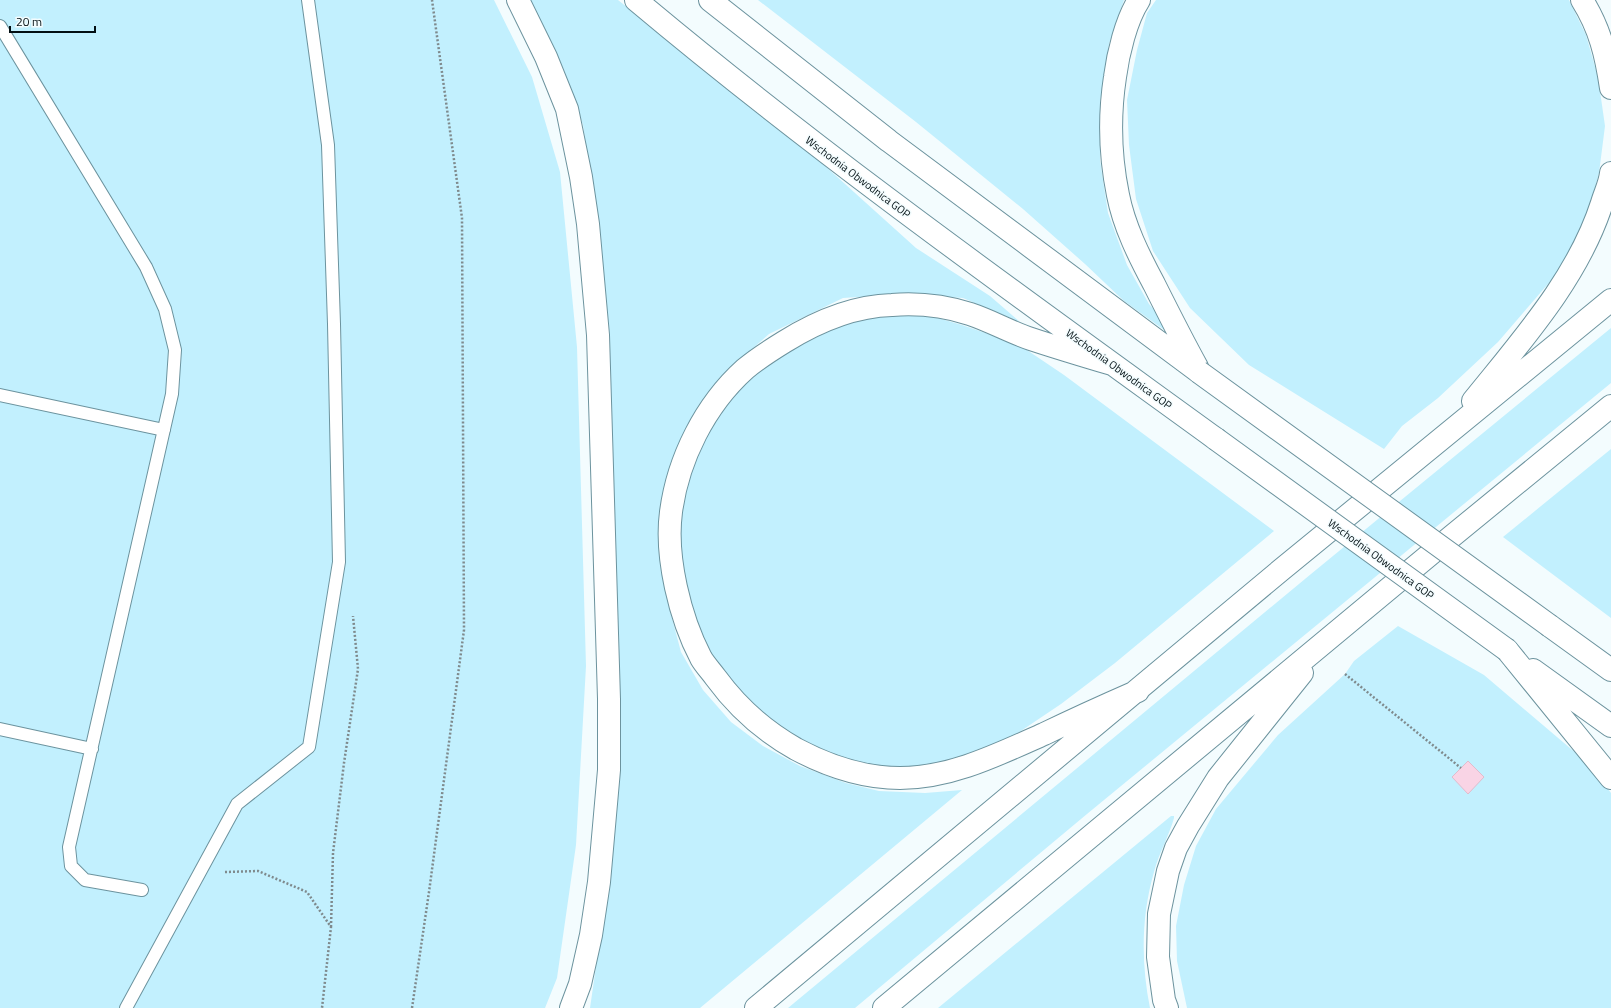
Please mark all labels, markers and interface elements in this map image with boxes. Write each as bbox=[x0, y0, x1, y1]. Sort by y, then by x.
scale bar bbox=[10, 8, 95, 34]
text: 20 m bbox=[16, 12, 42, 31]
street label: Wschodnia Obwodnica GOP bbox=[802, 132, 914, 222]
street label: Wschodnia Obwodnica GOP bbox=[1063, 325, 1176, 413]
street label: Wschodnia Obwodnica GOP bbox=[1325, 515, 1438, 603]

